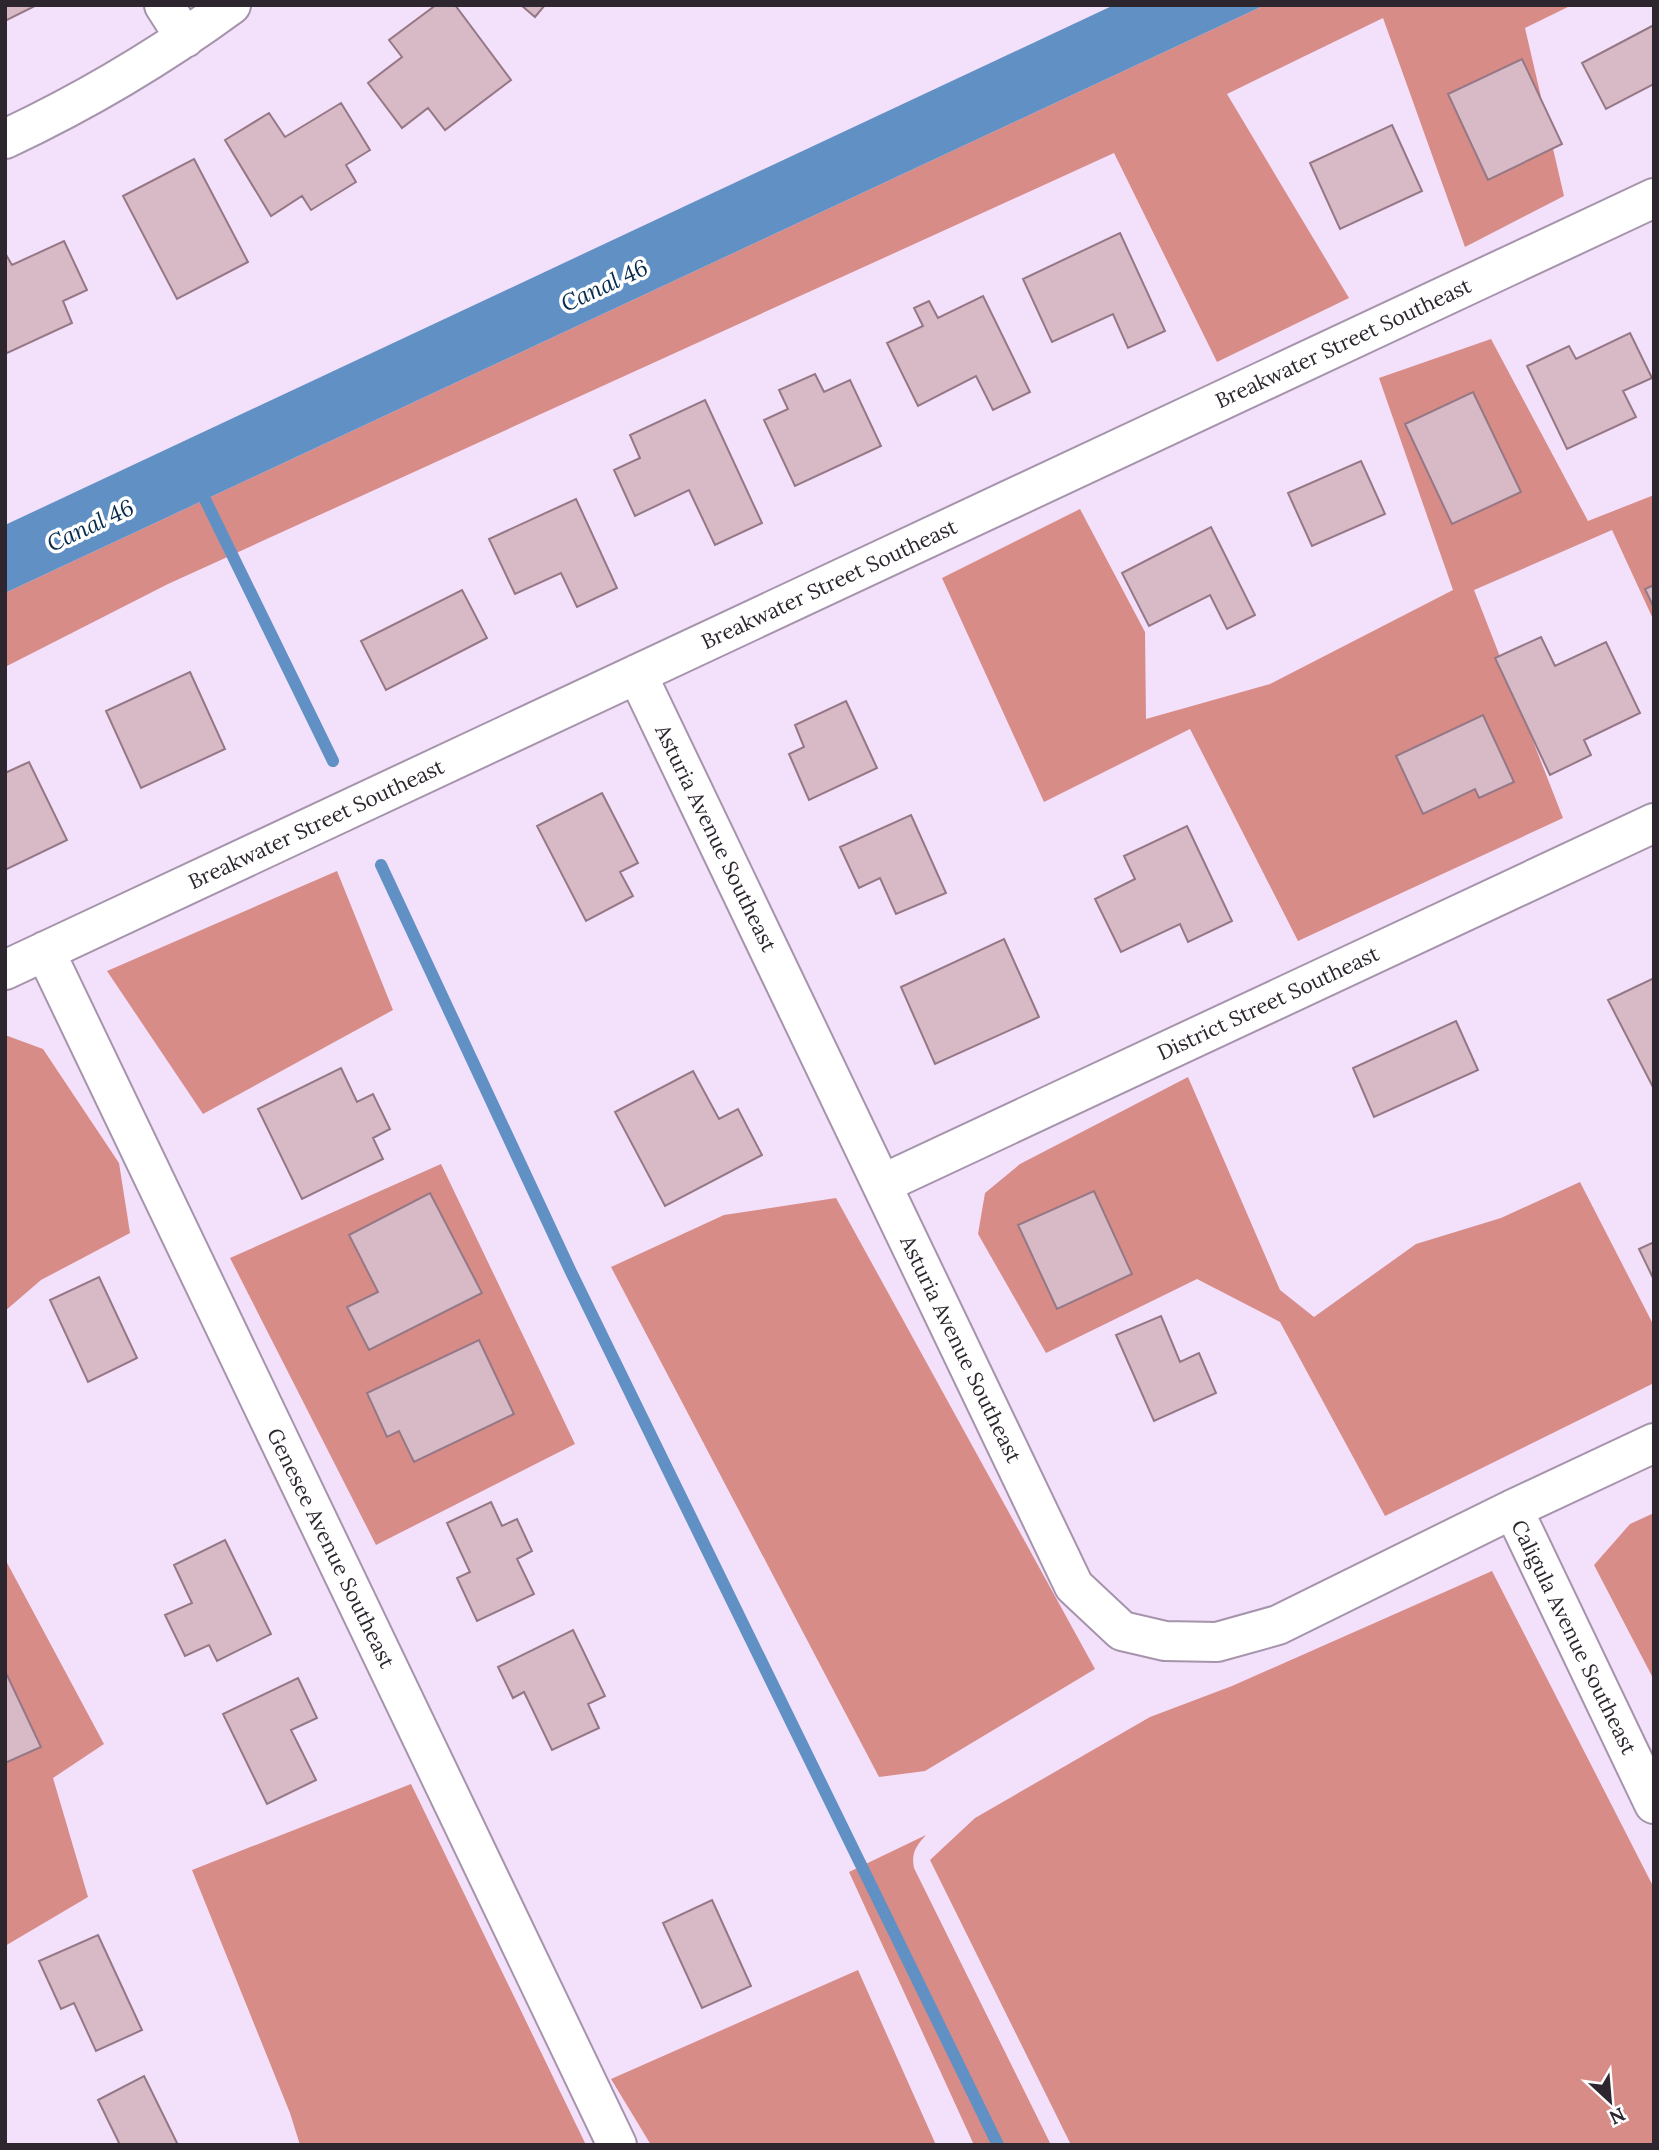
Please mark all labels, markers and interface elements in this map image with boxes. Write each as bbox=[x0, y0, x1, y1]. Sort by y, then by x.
water label: Canal 46 bbox=[556, 252, 652, 318]
street label: Breakwater Street Southeast bbox=[1211, 271, 1476, 414]
water label: Canal 46 bbox=[42, 492, 138, 558]
street label: Breakwater Street Southeast bbox=[697, 512, 962, 655]
street label: Asturia Avenue Southeast bbox=[649, 719, 783, 957]
street label: Breakwater Street Southeast bbox=[184, 752, 449, 895]
street label: District Street Southeast bbox=[1153, 939, 1384, 1066]
street label: Asturia Avenue Southeast bbox=[894, 1230, 1028, 1468]
street label: Genesee Avenue Southeast bbox=[261, 1424, 401, 1673]
street label: Caligula Avenue Southeast bbox=[1505, 1515, 1643, 1759]
north arrow bbox=[1575, 2066, 1645, 2136]
text: N bbox=[1605, 2102, 1629, 2130]

